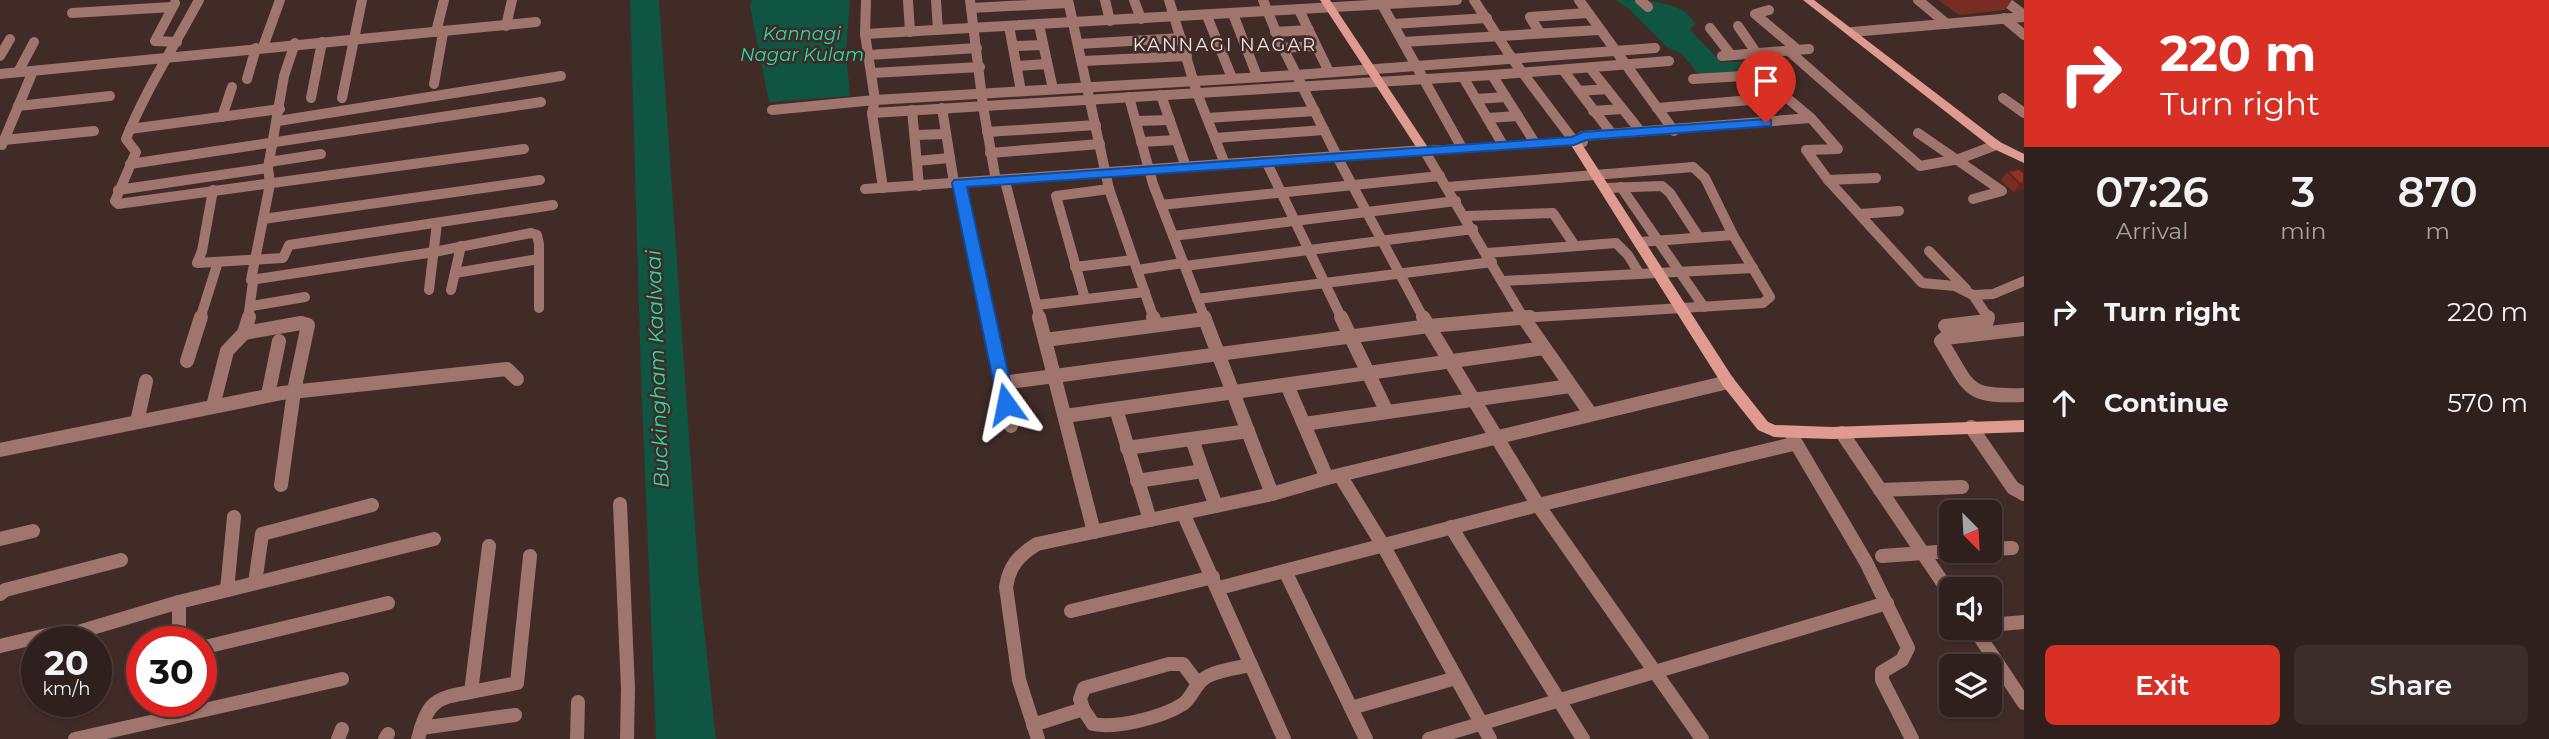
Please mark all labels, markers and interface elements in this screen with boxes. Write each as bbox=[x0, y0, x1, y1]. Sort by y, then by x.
water label: Kannagi Nagar Kulam bbox=[740, 23, 864, 66]
text: 220 m bbox=[2160, 24, 2316, 83]
icon: right bbox=[2045, 28, 2136, 119]
district label: KANNAGI NAGAR bbox=[1133, 34, 1317, 56]
pin bbox=[1736, 51, 1796, 123]
icon: arrive bbox=[1747, 62, 1785, 100]
text: Turn right bbox=[2160, 84, 2320, 123]
text: 07:26 bbox=[2095, 166, 2209, 218]
text: 3 bbox=[2291, 166, 2315, 218]
text: 870 bbox=[2397, 166, 2478, 218]
text: Arrival bbox=[2116, 217, 2188, 245]
text: min bbox=[2280, 217, 2326, 245]
text: m bbox=[2425, 217, 2450, 245]
water label: Buckingham Kaalvaai bbox=[640, 249, 674, 489]
icon: right bbox=[2045, 293, 2083, 331]
text: Turn right bbox=[2104, 296, 2240, 328]
text: 220 m bbox=[2447, 296, 2528, 328]
position arrow bbox=[969, 367, 1043, 441]
icon: ahead bbox=[2045, 384, 2083, 422]
text: Continue bbox=[2104, 387, 2229, 419]
text: 570 m bbox=[2447, 387, 2528, 419]
north arrow bbox=[1939, 500, 2002, 564]
map controls bbox=[1939, 500, 2002, 717]
button: sound bbox=[1939, 577, 2002, 640]
speed limit sign: 30 bbox=[126, 626, 217, 717]
text: 20 bbox=[44, 641, 89, 684]
button: Exit bbox=[2045, 645, 2280, 725]
button: Share bbox=[2294, 645, 2528, 725]
button: layers bbox=[1939, 654, 2002, 717]
text: km/h bbox=[42, 678, 91, 700]

